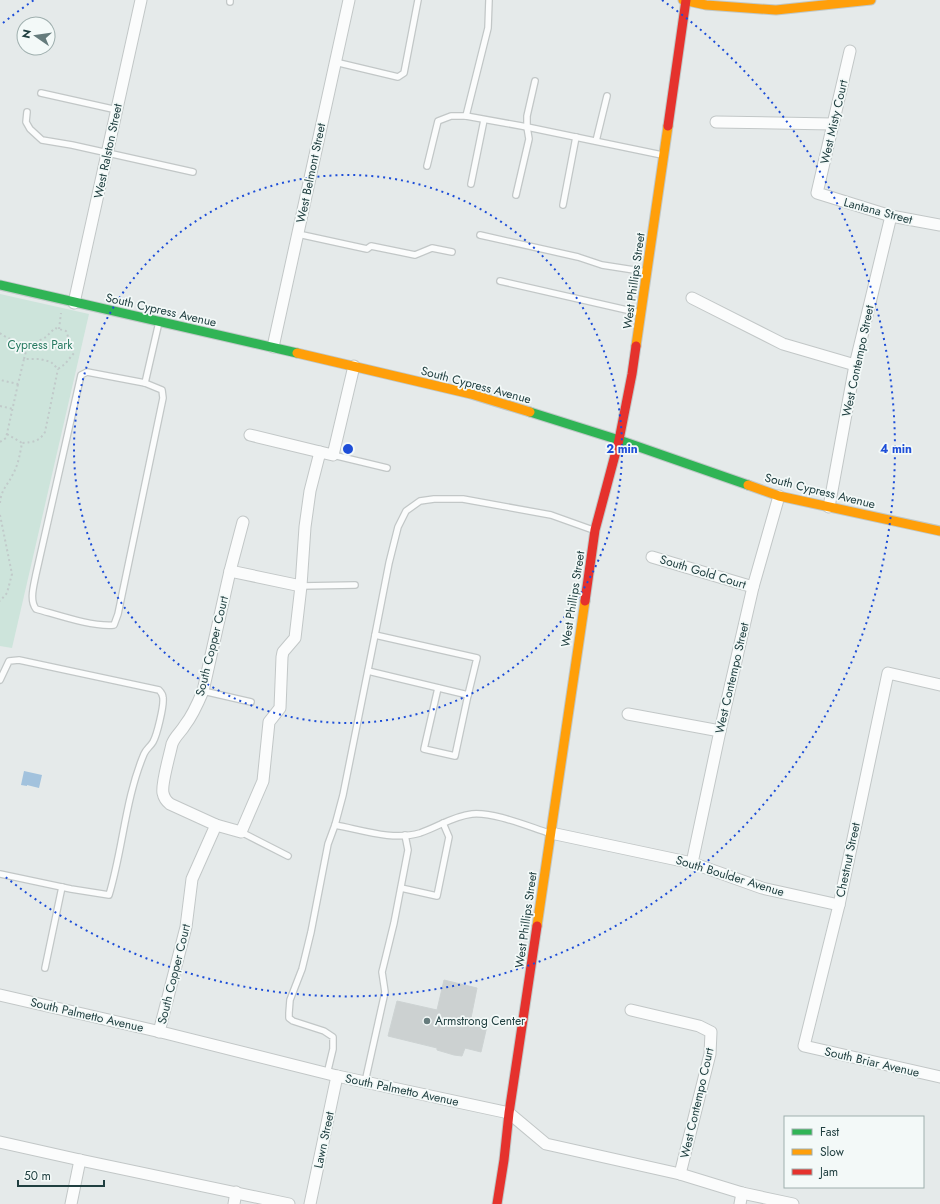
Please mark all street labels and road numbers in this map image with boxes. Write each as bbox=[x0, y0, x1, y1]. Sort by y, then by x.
street label: West Misty Court bbox=[816, 78, 852, 166]
street label: West Ralston Street bbox=[89, 102, 127, 200]
street label: West Belmont Street bbox=[292, 121, 330, 224]
street label: Lantana Street bbox=[842, 193, 914, 229]
street label: West Phillips Street bbox=[618, 232, 650, 330]
street label: South Cypress Avenue bbox=[104, 288, 218, 332]
street label: West Contempo Street bbox=[837, 303, 879, 418]
street label: South Cypress Avenue bbox=[419, 362, 533, 408]
street label: South Cypress Avenue bbox=[763, 469, 877, 513]
street label: West Phillips Street bbox=[557, 550, 589, 648]
street label: South Gold Court bbox=[658, 550, 748, 594]
street label: South Copper Court bbox=[191, 594, 233, 698]
street label: West Contempo Street bbox=[710, 621, 754, 735]
street label: Chestnut Street bbox=[831, 821, 865, 899]
street label: South Boulder Avenue bbox=[674, 851, 786, 901]
street label: West Phillips Street bbox=[510, 871, 542, 969]
street label: South Copper Court bbox=[153, 922, 195, 1026]
street label: South Palmetto Avenue bbox=[29, 993, 145, 1037]
street label: South Briar Avenue bbox=[823, 1042, 921, 1082]
street label: West Contempo Court bbox=[676, 1046, 719, 1160]
street label: South Palmetto Avenue bbox=[343, 1069, 461, 1111]
street label: Lawn Street bbox=[309, 1110, 339, 1170]

